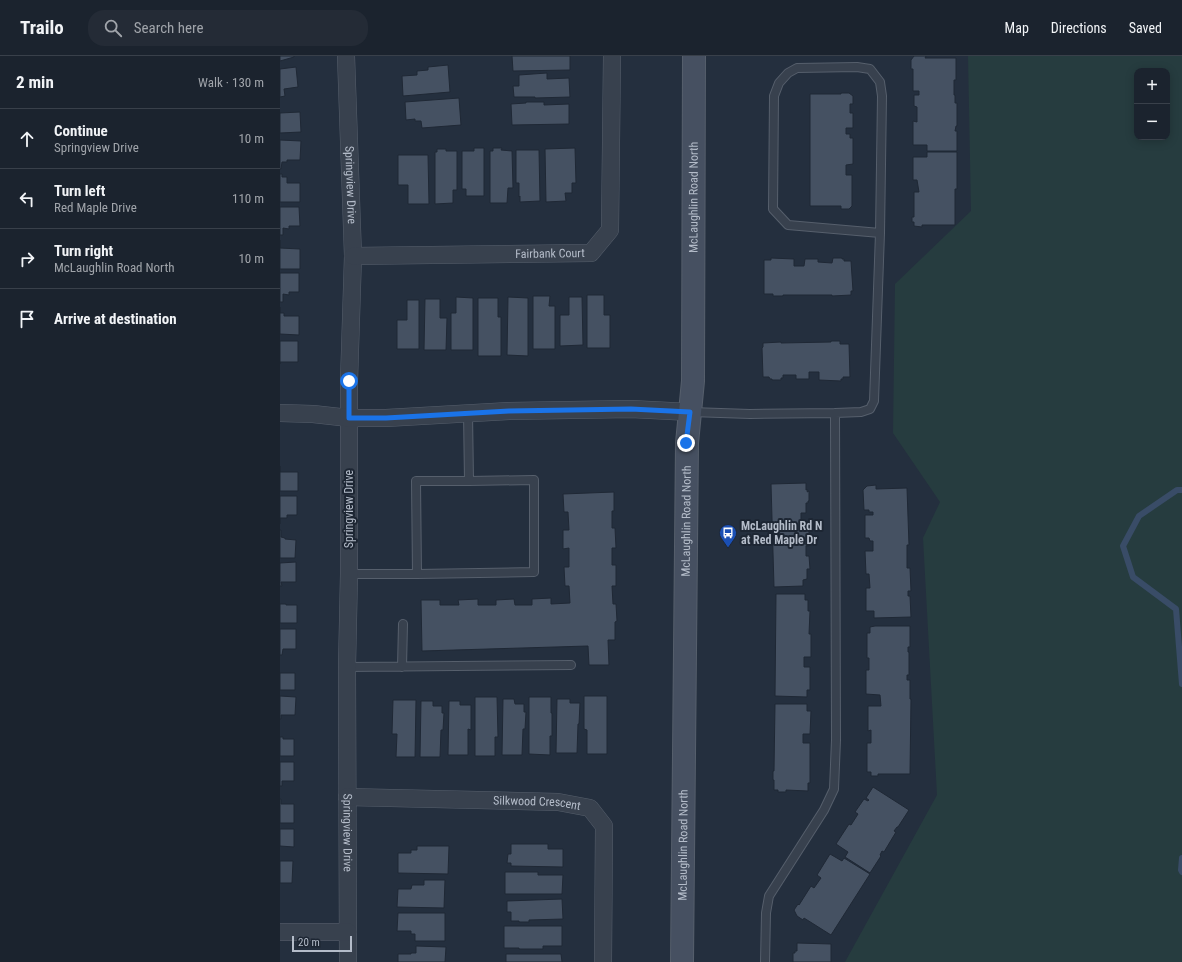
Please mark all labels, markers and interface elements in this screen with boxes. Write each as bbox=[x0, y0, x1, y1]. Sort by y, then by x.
search box bbox=[88, 10, 368, 46]
text: Trailo bbox=[20, 16, 64, 39]
icon: search bbox=[102, 17, 124, 39]
text: Search here bbox=[134, 19, 203, 37]
text: Map bbox=[1005, 20, 1029, 36]
text: Directions bbox=[1051, 20, 1107, 36]
text: Saved bbox=[1129, 20, 1162, 36]
map controls bbox=[1134, 68, 1170, 140]
button: + bbox=[1134, 68, 1170, 104]
text: 2 min bbox=[16, 72, 54, 92]
text: Walk · 130 m bbox=[198, 75, 264, 90]
button: − bbox=[1134, 104, 1170, 140]
text: Continue bbox=[54, 122, 108, 140]
icon: ahead bbox=[16, 128, 38, 150]
text: 10 m bbox=[238, 131, 264, 146]
text: Springview Drive bbox=[54, 140, 139, 155]
street label: McLaughlin Road North bbox=[686, 141, 701, 253]
street label: Springview Drive bbox=[342, 146, 359, 225]
text: Turn left bbox=[54, 182, 105, 200]
icon: left bbox=[16, 188, 38, 210]
text: 110 m bbox=[232, 191, 264, 206]
text: Red Maple Drive bbox=[54, 200, 137, 215]
text: Turn right bbox=[54, 242, 113, 260]
street label: Fairbank Court bbox=[515, 246, 585, 261]
icon: right bbox=[16, 248, 38, 270]
text: 10 m bbox=[238, 251, 264, 266]
text: McLaughlin Road North bbox=[54, 260, 175, 275]
icon: arrive bbox=[16, 308, 38, 330]
text: Arrive at destination bbox=[54, 310, 177, 328]
route start bbox=[340, 372, 358, 390]
route end bbox=[677, 434, 695, 452]
street label: McLaughlin Road North bbox=[679, 465, 694, 577]
street label: Springview Drive bbox=[342, 469, 356, 548]
place label: McLaughlin Rd N at Red Maple Dr bbox=[741, 519, 822, 547]
bus stop icon: McLaughlin Rd N at Red Maple Dr bbox=[718, 523, 738, 548]
street label: McLaughlin Road North bbox=[676, 789, 691, 901]
street label: Silkwood Crescent bbox=[493, 793, 582, 813]
street label: Springview Drive bbox=[340, 794, 355, 872]
scale bar bbox=[292, 934, 352, 953]
text: 20 m bbox=[298, 936, 320, 949]

